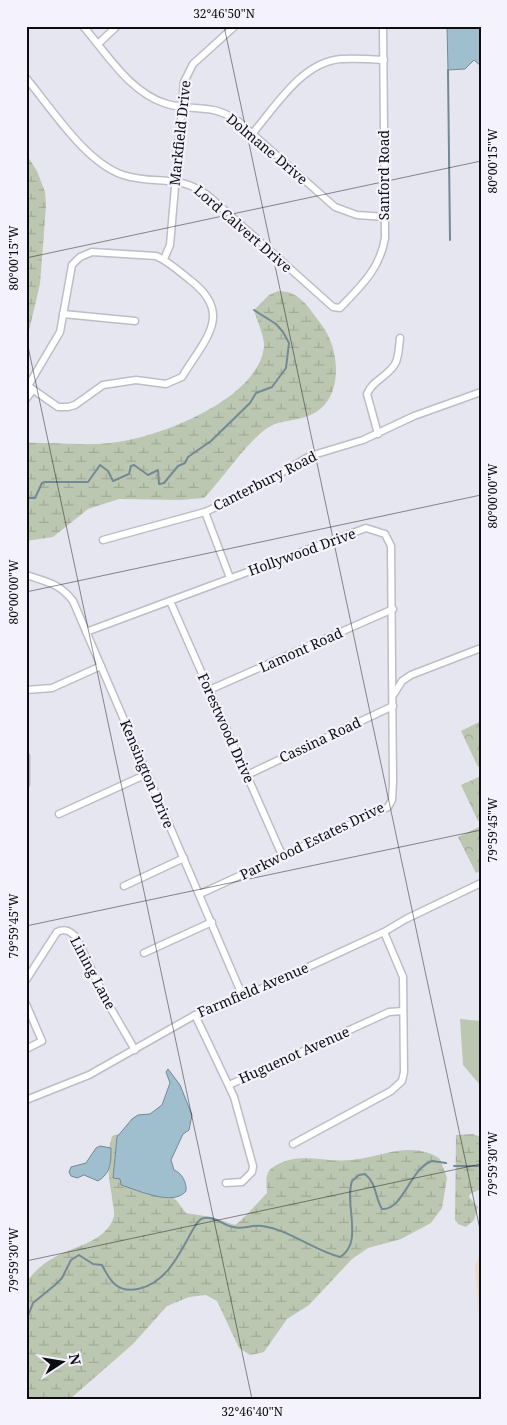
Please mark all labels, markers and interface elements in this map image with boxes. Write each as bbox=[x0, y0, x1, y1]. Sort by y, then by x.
text: 32°46'50"N bbox=[193, 5, 255, 22]
street label: Markfield Drive bbox=[165, 79, 194, 187]
street label: Dolmane Drive bbox=[223, 109, 312, 188]
text: 80°00'15"W bbox=[484, 128, 501, 194]
street label: Sanford Road bbox=[374, 129, 393, 220]
street label: Lord Calvert Drive bbox=[190, 181, 296, 276]
text: 80°00'15"W bbox=[5, 225, 22, 291]
street label: Canterbury Road bbox=[210, 446, 320, 515]
text: 80°00'00"W bbox=[484, 463, 501, 529]
street label: Hollywood Drive bbox=[245, 523, 358, 580]
text: 80°00'00"W bbox=[5, 559, 22, 625]
street label: Lamont Road bbox=[256, 623, 346, 676]
street label: Forestwood Drive bbox=[194, 670, 259, 786]
street label: Cassina Road bbox=[276, 712, 364, 767]
street label: Kensington Drive bbox=[116, 717, 179, 831]
street label: Parkwood Estates Drive bbox=[236, 797, 387, 884]
text: 79°59'45"W bbox=[484, 797, 501, 863]
text: 79°59'45"W bbox=[5, 893, 22, 959]
street label: Lining Lane bbox=[66, 933, 121, 1013]
street label: Farmfield Avenue bbox=[194, 958, 311, 1021]
street label: Huguenot Avenue bbox=[235, 1022, 352, 1088]
text: 79°59'30"W bbox=[484, 1131, 501, 1197]
text: 79°59'30"W bbox=[5, 1227, 22, 1293]
north arrow bbox=[38, 1338, 88, 1388]
text: N bbox=[65, 1352, 86, 1367]
text: 32°46'40"N bbox=[221, 1403, 283, 1420]

